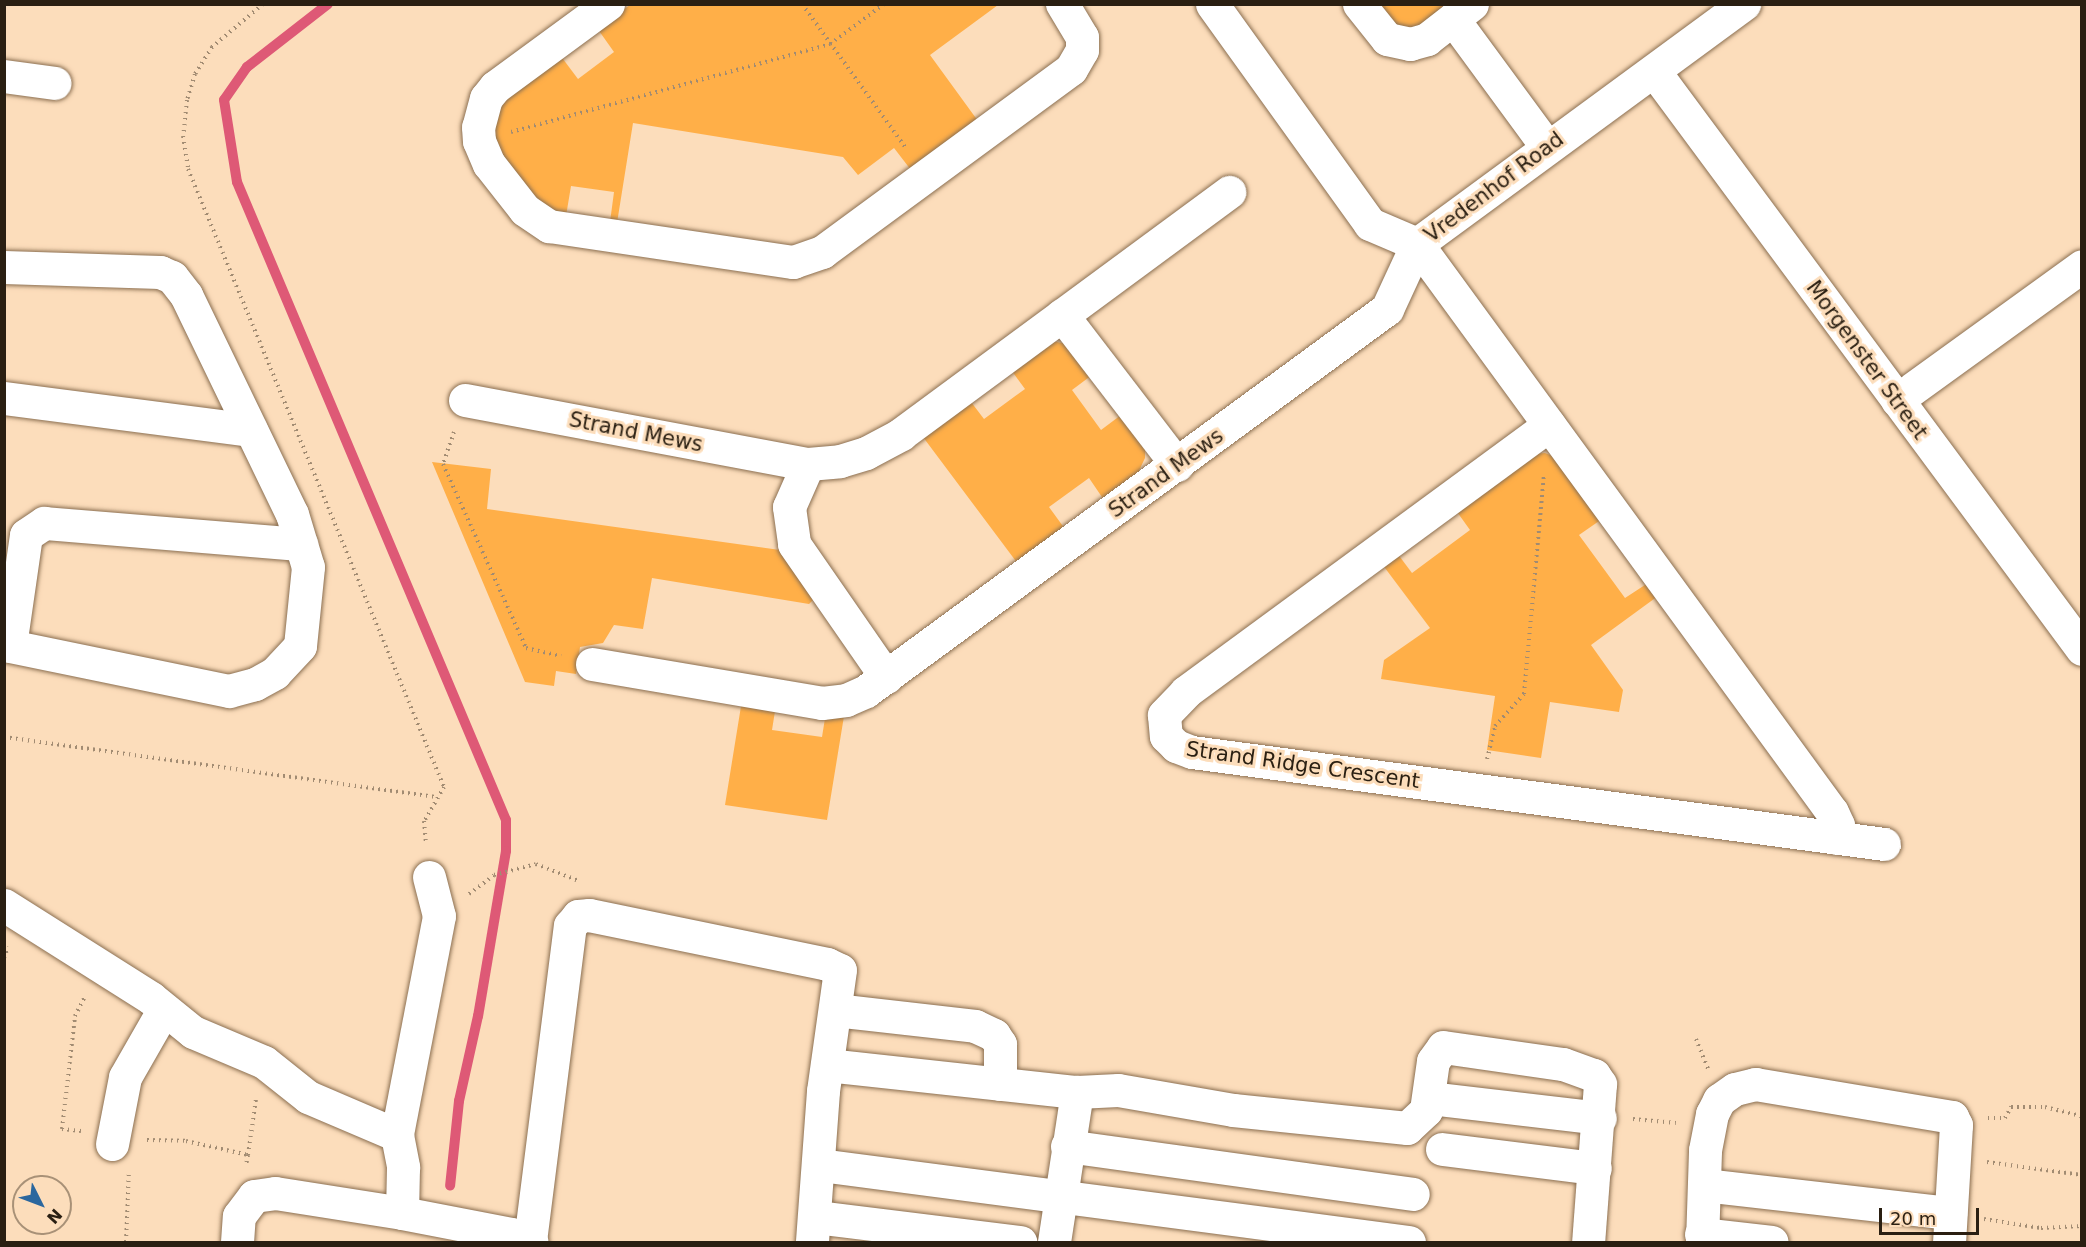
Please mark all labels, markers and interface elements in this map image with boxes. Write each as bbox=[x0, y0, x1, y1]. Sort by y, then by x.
street label: Vredenhof Road bbox=[1419, 126, 1569, 248]
street label: Morgenster Street bbox=[1801, 276, 1933, 444]
street label: Strand Mews bbox=[567, 407, 705, 457]
street label: Strand Mews bbox=[1104, 423, 1228, 523]
street label: Strand Ridge Crescent bbox=[1185, 736, 1421, 794]
north arrow bbox=[12, 1175, 72, 1235]
scale bar bbox=[1882, 1196, 1982, 1234]
text: N bbox=[43, 1205, 66, 1227]
text: 20 m bbox=[1890, 1208, 1936, 1229]

